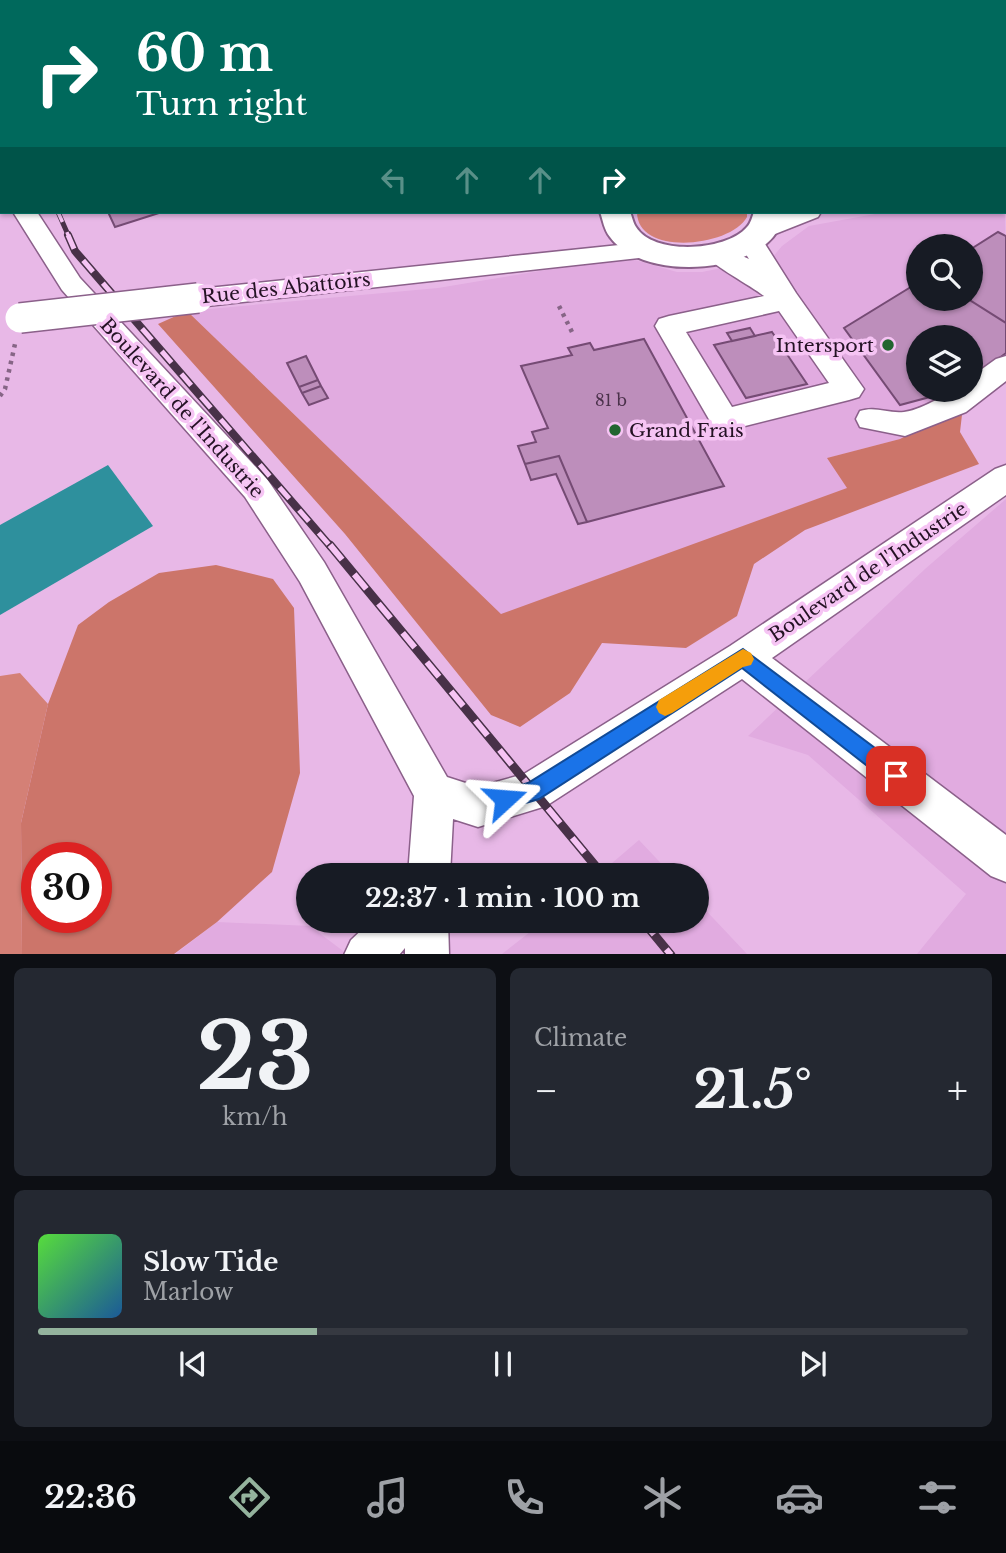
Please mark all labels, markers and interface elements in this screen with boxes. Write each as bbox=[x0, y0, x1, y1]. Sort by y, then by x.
text: 60 m bbox=[136, 23, 273, 84]
icon: right bbox=[21, 28, 112, 119]
text: Turn right bbox=[136, 84, 307, 124]
icon: left bbox=[375, 161, 413, 199]
icon: ahead bbox=[448, 161, 486, 199]
icon: ahead bbox=[521, 161, 559, 199]
icon: right bbox=[594, 161, 632, 199]
map controls bbox=[906, 234, 983, 402]
button: search bbox=[906, 234, 983, 311]
street label: Rue des Abattoirs bbox=[200, 268, 372, 308]
street label: Boulevard de l'Industrie bbox=[95, 313, 269, 503]
button: layers bbox=[906, 325, 983, 402]
place label: Intersport bbox=[776, 334, 875, 357]
marker: Intersport bbox=[880, 337, 896, 353]
house number: 81 b bbox=[595, 390, 627, 410]
place label: Grand Frais bbox=[629, 419, 744, 442]
marker: Grand Frais bbox=[607, 422, 623, 438]
street label: Boulevard de l'Industrie bbox=[765, 497, 971, 647]
pin bbox=[866, 746, 926, 806]
icon: arrive bbox=[877, 757, 915, 795]
position arrow bbox=[468, 762, 542, 836]
speed limit sign: 30 bbox=[21, 842, 112, 933]
text: 22:37 · 1 min · 100 m bbox=[365, 882, 640, 914]
text: 23 bbox=[196, 1001, 314, 1114]
text: Climate bbox=[534, 1024, 627, 1052]
text: 21.5° bbox=[693, 1058, 812, 1122]
text: − bbox=[534, 1067, 558, 1114]
text: + bbox=[947, 1067, 968, 1114]
text: km/h bbox=[222, 1103, 288, 1131]
text: Slow Tide bbox=[143, 1246, 279, 1278]
text: Marlow bbox=[143, 1278, 233, 1306]
icon: previous bbox=[174, 1345, 212, 1383]
icon: pause bbox=[484, 1345, 522, 1383]
icon: next bbox=[794, 1345, 832, 1383]
icon: directions bbox=[225, 1473, 274, 1522]
icon: music bbox=[363, 1473, 412, 1522]
icon: phone bbox=[500, 1473, 549, 1522]
icon: climate bbox=[638, 1473, 687, 1522]
icon: car bbox=[775, 1473, 824, 1522]
icon: filters bbox=[913, 1473, 962, 1522]
text: 22:36 bbox=[44, 1477, 137, 1517]

